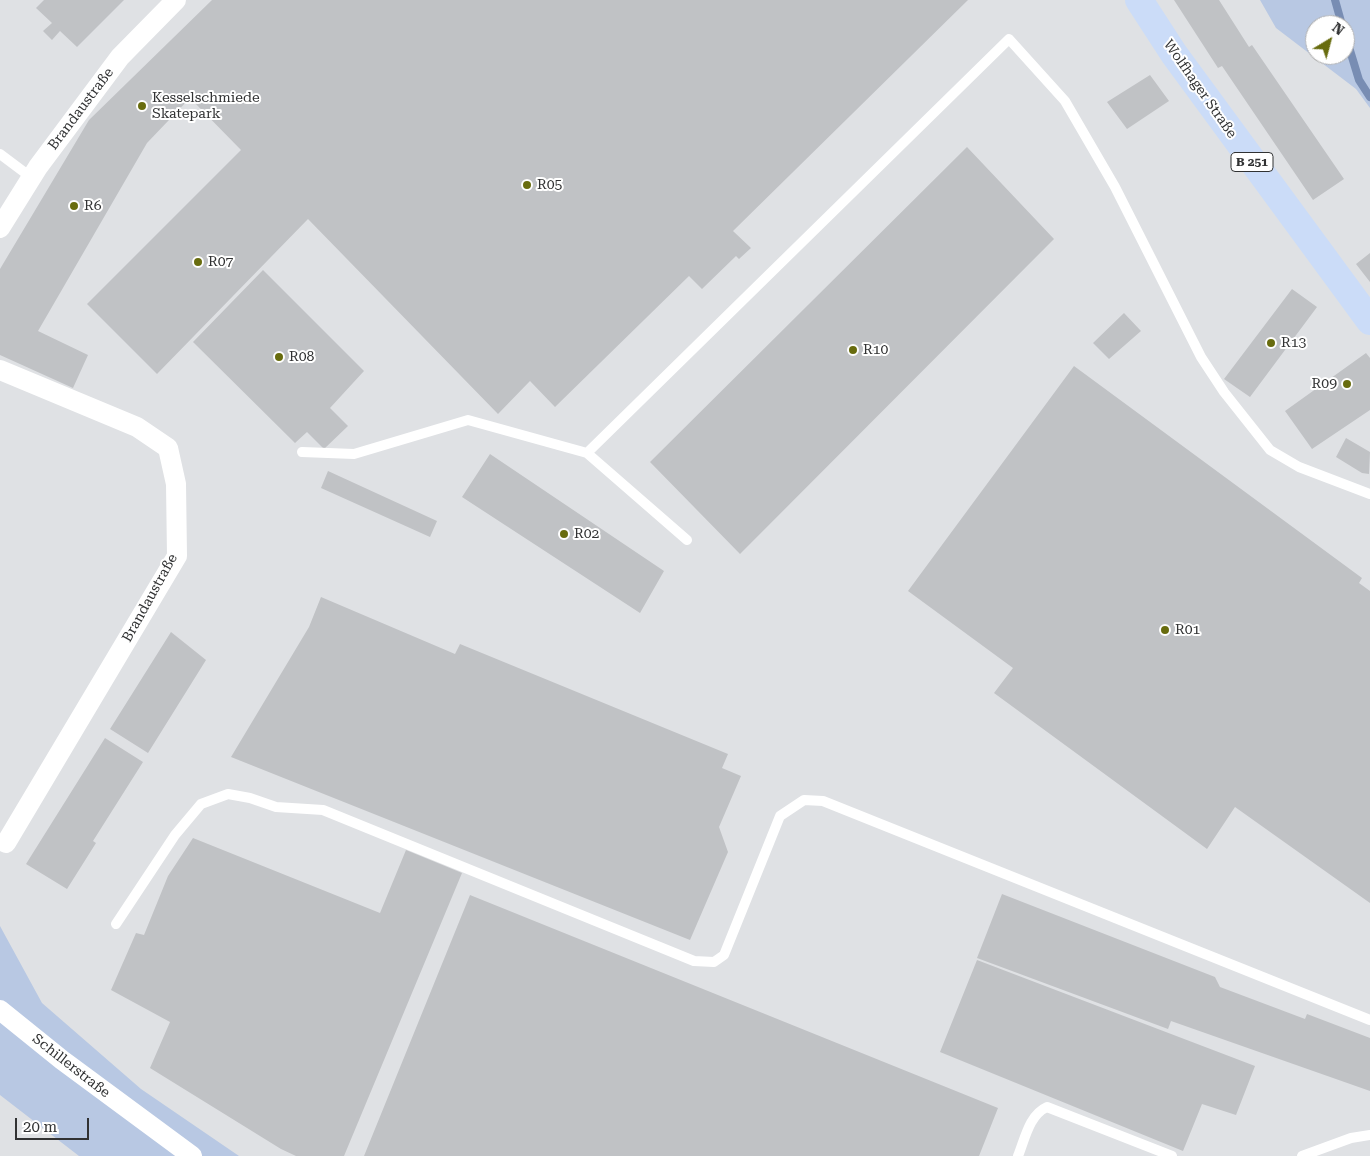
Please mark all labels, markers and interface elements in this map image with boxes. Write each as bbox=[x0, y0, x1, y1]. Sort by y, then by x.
north arrow bbox=[1305, 15, 1355, 65]
text: N bbox=[1329, 19, 1348, 38]
street label: Wolfhager Straße bbox=[1160, 37, 1240, 141]
street label: Brandaustraße bbox=[45, 65, 117, 153]
place label: Kesselschmiede Skatepark bbox=[152, 90, 260, 122]
marker: Kesselschmiede Skatepark bbox=[136, 100, 148, 112]
road number: B 251 bbox=[1231, 152, 1273, 172]
place label: R05 bbox=[537, 177, 562, 193]
marker: R05 bbox=[521, 179, 533, 191]
place label: R6 bbox=[84, 198, 102, 214]
marker: R6 bbox=[68, 200, 80, 212]
place label: R07 bbox=[208, 254, 233, 270]
marker: R07 bbox=[192, 256, 204, 268]
place label: R13 bbox=[1281, 335, 1306, 351]
marker: R13 bbox=[1265, 337, 1277, 349]
place label: R10 bbox=[863, 342, 888, 358]
marker: R10 bbox=[847, 344, 859, 356]
place label: R08 bbox=[289, 349, 314, 365]
marker: R08 bbox=[273, 351, 285, 363]
place label: R09 bbox=[1312, 376, 1337, 392]
marker: R09 bbox=[1341, 378, 1353, 390]
place label: R02 bbox=[574, 526, 599, 542]
marker: R02 bbox=[558, 528, 570, 540]
street label: Brandaustraße bbox=[119, 551, 181, 645]
place label: R01 bbox=[1175, 622, 1200, 638]
marker: R01 bbox=[1159, 624, 1171, 636]
street label: Schillerstraße bbox=[29, 1030, 113, 1102]
scale bar bbox=[18, 1108, 91, 1140]
text: 20 m bbox=[23, 1118, 57, 1136]

